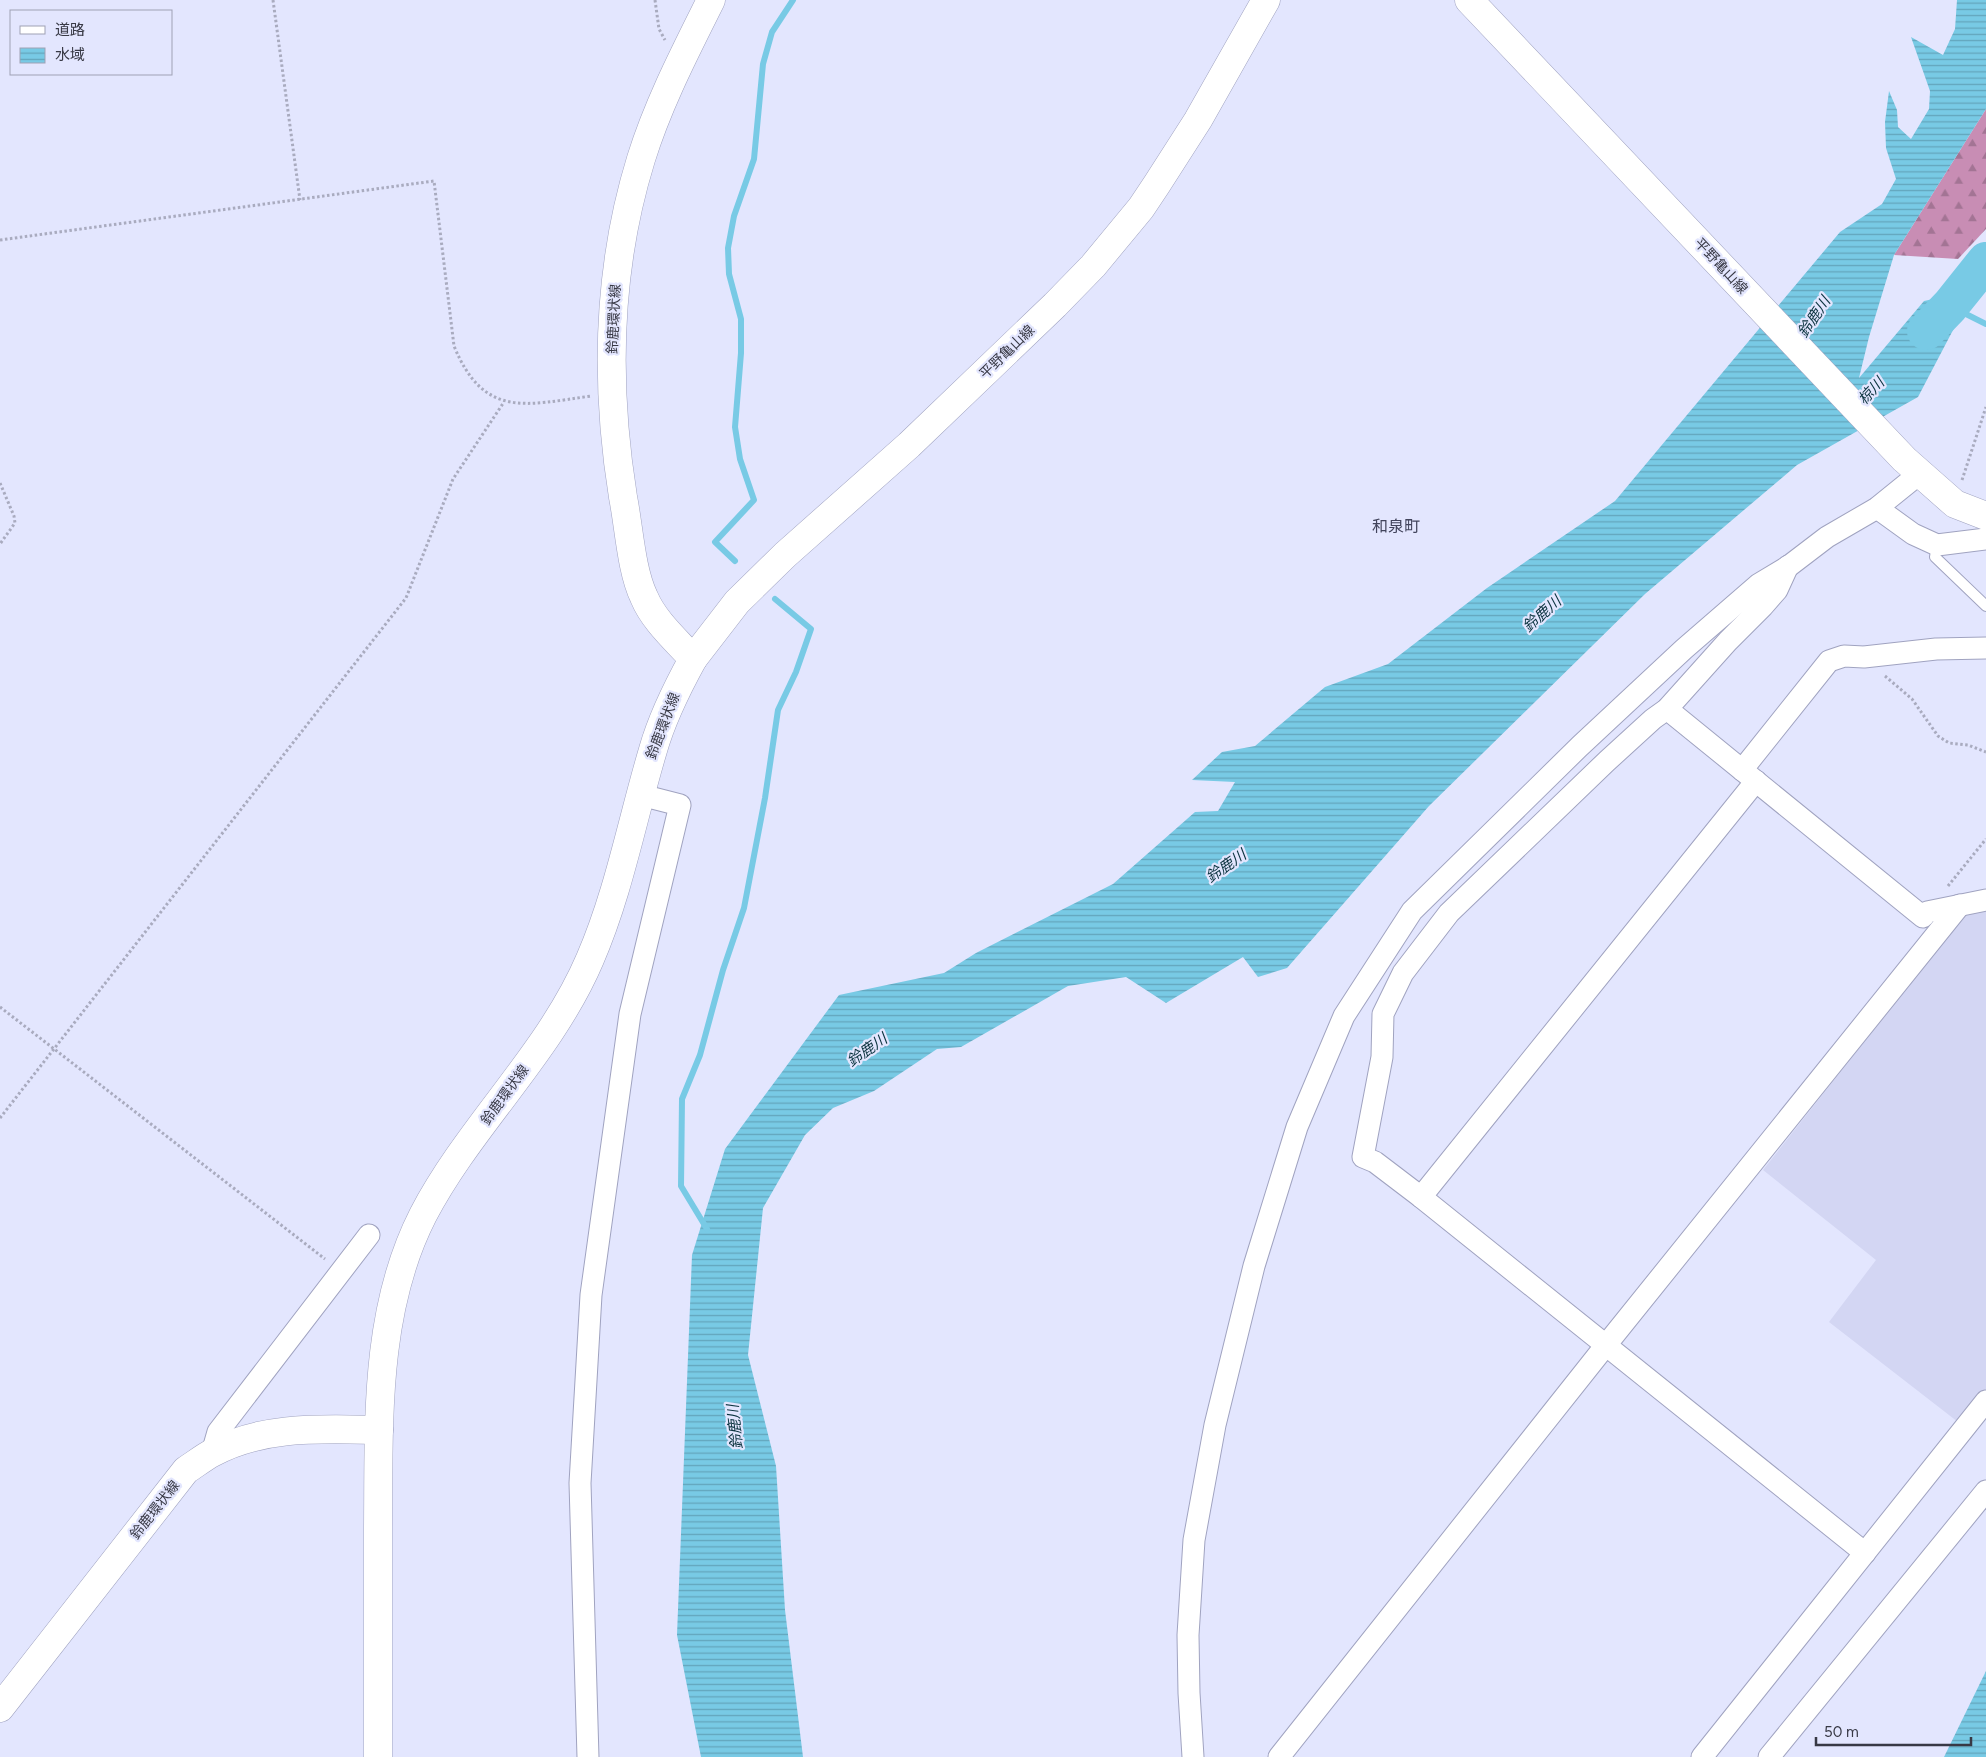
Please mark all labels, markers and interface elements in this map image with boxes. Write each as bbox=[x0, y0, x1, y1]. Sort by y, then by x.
legend bbox=[10, 10, 172, 75]
text: 道路 bbox=[55, 21, 85, 39]
text: 水域 bbox=[55, 46, 85, 64]
street label: 平野亀山線 bbox=[1691, 235, 1751, 297]
street label: 鈴鹿環状線 bbox=[604, 284, 624, 354]
water label: 鈴鹿川 bbox=[1794, 292, 1835, 341]
street label: 平野亀山線 bbox=[976, 322, 1038, 382]
water label: 椋川 bbox=[1854, 372, 1889, 408]
district label: 和泉町 bbox=[1372, 517, 1420, 536]
water label: 鈴鹿川 bbox=[1519, 591, 1566, 636]
street label: 鈴鹿環状線 bbox=[643, 690, 683, 762]
water label: 鈴鹿川 bbox=[1202, 845, 1251, 886]
water label: 鈴鹿川 bbox=[843, 1029, 892, 1070]
street label: 鈴鹿環状線 bbox=[478, 1062, 532, 1128]
water label: 鈴鹿川 bbox=[723, 1402, 746, 1450]
street label: 鈴鹿環状線 bbox=[127, 1477, 183, 1543]
scale bar bbox=[1816, 1714, 1971, 1746]
text: 50 m bbox=[1824, 1723, 1859, 1741]

